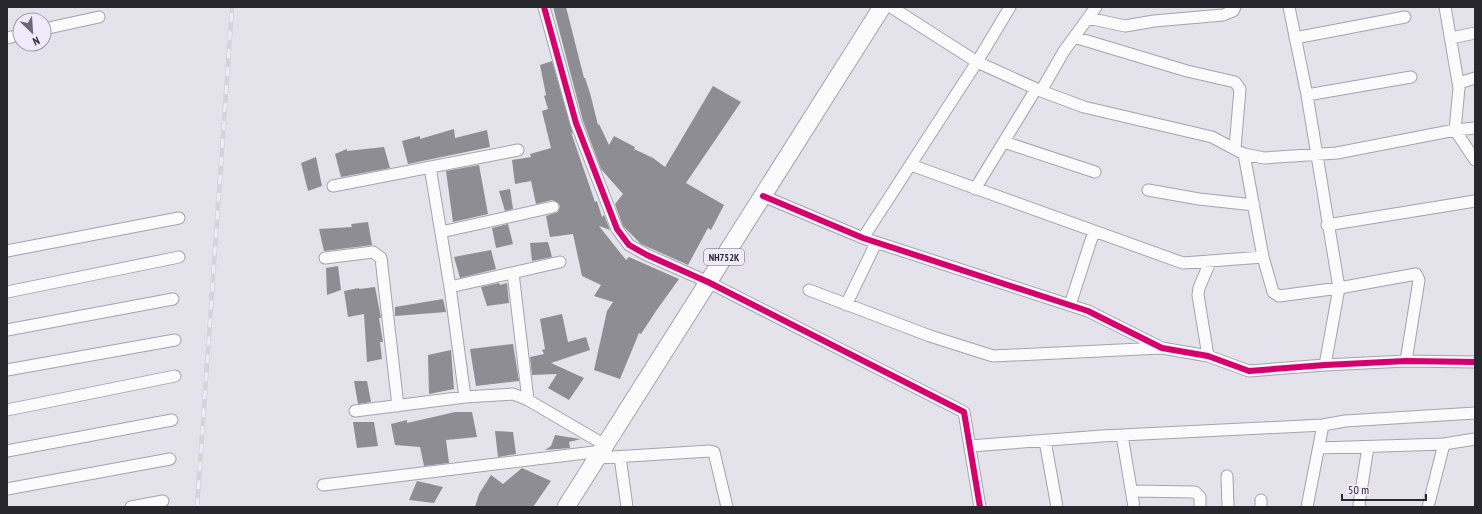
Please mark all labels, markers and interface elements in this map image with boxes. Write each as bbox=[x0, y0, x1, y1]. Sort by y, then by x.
north arrow bbox=[12, 12, 52, 52]
text: N bbox=[31, 33, 42, 49]
road number: NH752K bbox=[704, 249, 744, 265]
scale bar bbox=[1342, 476, 1426, 502]
text: 50 m bbox=[1348, 482, 1369, 497]

